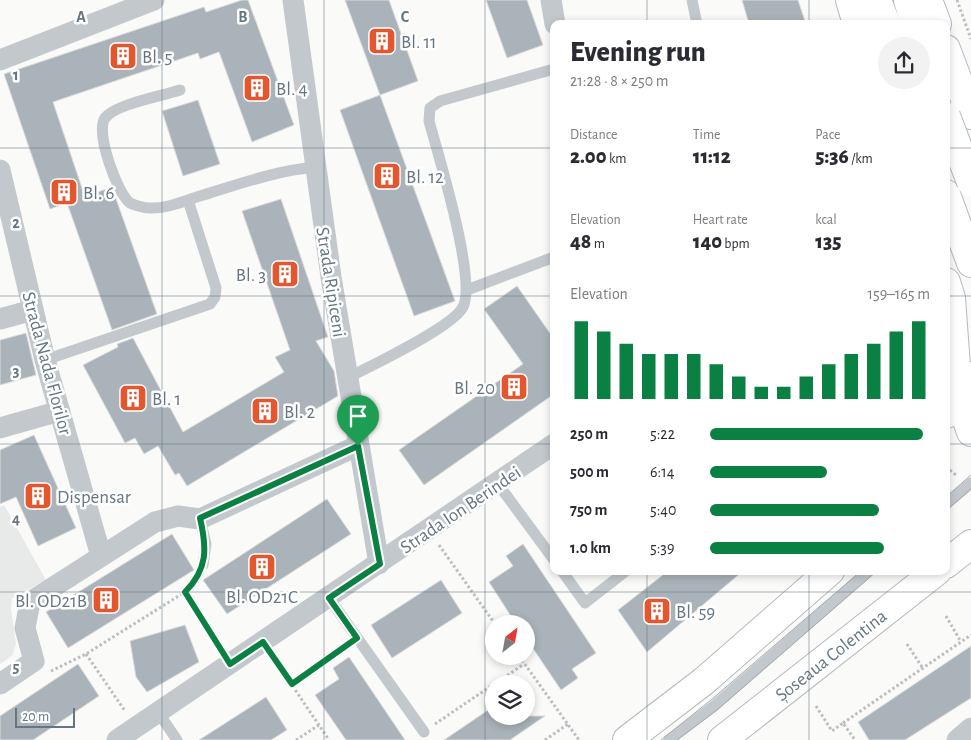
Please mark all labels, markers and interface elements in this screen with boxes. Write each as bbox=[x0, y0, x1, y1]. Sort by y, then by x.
text: A bbox=[76, 9, 86, 25]
text: B bbox=[238, 9, 248, 25]
text: C bbox=[401, 9, 410, 25]
building icon: Bl. 11 bbox=[367, 26, 397, 56]
place label: Bl. 11 bbox=[401, 33, 436, 52]
button: share bbox=[878, 37, 930, 89]
text: Evening run bbox=[570, 39, 706, 67]
building icon: Bl. 5 bbox=[108, 41, 138, 71]
place label: Bl. 5 bbox=[142, 48, 172, 67]
text: 1 bbox=[13, 67, 19, 83]
building icon: Bl. 4 bbox=[242, 73, 272, 103]
text: 21:28 · 8 × 250 m bbox=[570, 73, 669, 89]
place label: Bl. 4 bbox=[276, 80, 308, 99]
text: Distance bbox=[570, 128, 617, 142]
text: Time bbox=[693, 128, 721, 142]
text: Pace bbox=[815, 128, 841, 142]
text: 2.00 bbox=[570, 146, 607, 167]
text: 11:12 bbox=[693, 146, 731, 167]
text: 5:36 bbox=[815, 146, 849, 167]
text: km bbox=[607, 152, 627, 166]
text: /km bbox=[849, 152, 873, 166]
building icon: Bl. 12 bbox=[372, 161, 402, 191]
place label: Bl. 12 bbox=[406, 168, 444, 187]
building icon: Bl. 6 bbox=[49, 177, 79, 207]
place label: Bl. 6 bbox=[83, 184, 114, 203]
text: Elevation bbox=[570, 213, 621, 227]
text: Heart rate bbox=[693, 213, 748, 227]
text: kcal bbox=[815, 213, 837, 227]
text: 2 bbox=[12, 215, 20, 231]
street label: Strada Ripiceni bbox=[312, 226, 349, 339]
text: 48 bbox=[570, 231, 591, 252]
text: 140 bbox=[693, 231, 722, 252]
text: 135 bbox=[815, 231, 842, 252]
text: m bbox=[591, 237, 605, 251]
text: bpm bbox=[722, 237, 750, 251]
building icon: Bl. 3 bbox=[270, 259, 300, 289]
place label: Bl. 3 bbox=[236, 266, 266, 285]
text: Elevation bbox=[570, 286, 628, 302]
text: 159–165 m bbox=[868, 286, 930, 302]
street label: Strada Nada Florilor bbox=[18, 290, 75, 437]
text: 3 bbox=[13, 363, 20, 379]
building icon: Bl. 20 bbox=[499, 372, 529, 402]
place label: Bl. 20 bbox=[454, 379, 495, 398]
building icon: Bl. 1 bbox=[118, 383, 148, 413]
place label: Bl. 1 bbox=[152, 390, 181, 409]
pin bbox=[337, 395, 379, 446]
building icon: Bl. 2 bbox=[250, 396, 280, 426]
icon: arrive bbox=[344, 402, 372, 430]
place label: Bl. 2 bbox=[284, 403, 315, 422]
text: 250 m bbox=[570, 426, 608, 442]
text: 5:22 bbox=[650, 426, 675, 442]
street label: Strada Ion Berindei bbox=[397, 463, 525, 557]
text: 500 m bbox=[570, 464, 609, 480]
text: 6:14 bbox=[650, 464, 674, 480]
building icon: Dispensar bbox=[23, 481, 53, 511]
place label: Dispensar bbox=[57, 488, 131, 507]
text: 750 m bbox=[570, 502, 608, 518]
text: 5:40 bbox=[650, 502, 677, 518]
text: 4 bbox=[12, 511, 20, 527]
text: 1.0 km bbox=[570, 540, 611, 556]
text: 5:39 bbox=[650, 540, 674, 556]
building icon: Bl. OD21C bbox=[247, 552, 277, 582]
building icon: Bl. OD21B bbox=[91, 585, 121, 615]
place label: Bl. OD21C bbox=[226, 588, 298, 607]
place label: Bl. OD21B bbox=[15, 592, 87, 611]
building icon: Bl. 59 bbox=[642, 596, 672, 626]
place label: Bl. 59 bbox=[676, 603, 715, 622]
street label: Șoseaua Colentina bbox=[772, 606, 891, 706]
north arrow bbox=[485, 615, 535, 665]
map controls bbox=[485, 615, 535, 725]
text: 5 bbox=[13, 659, 20, 675]
button: layers bbox=[485, 675, 535, 725]
scale bar bbox=[15, 705, 75, 728]
text: 20 m bbox=[22, 710, 49, 724]

